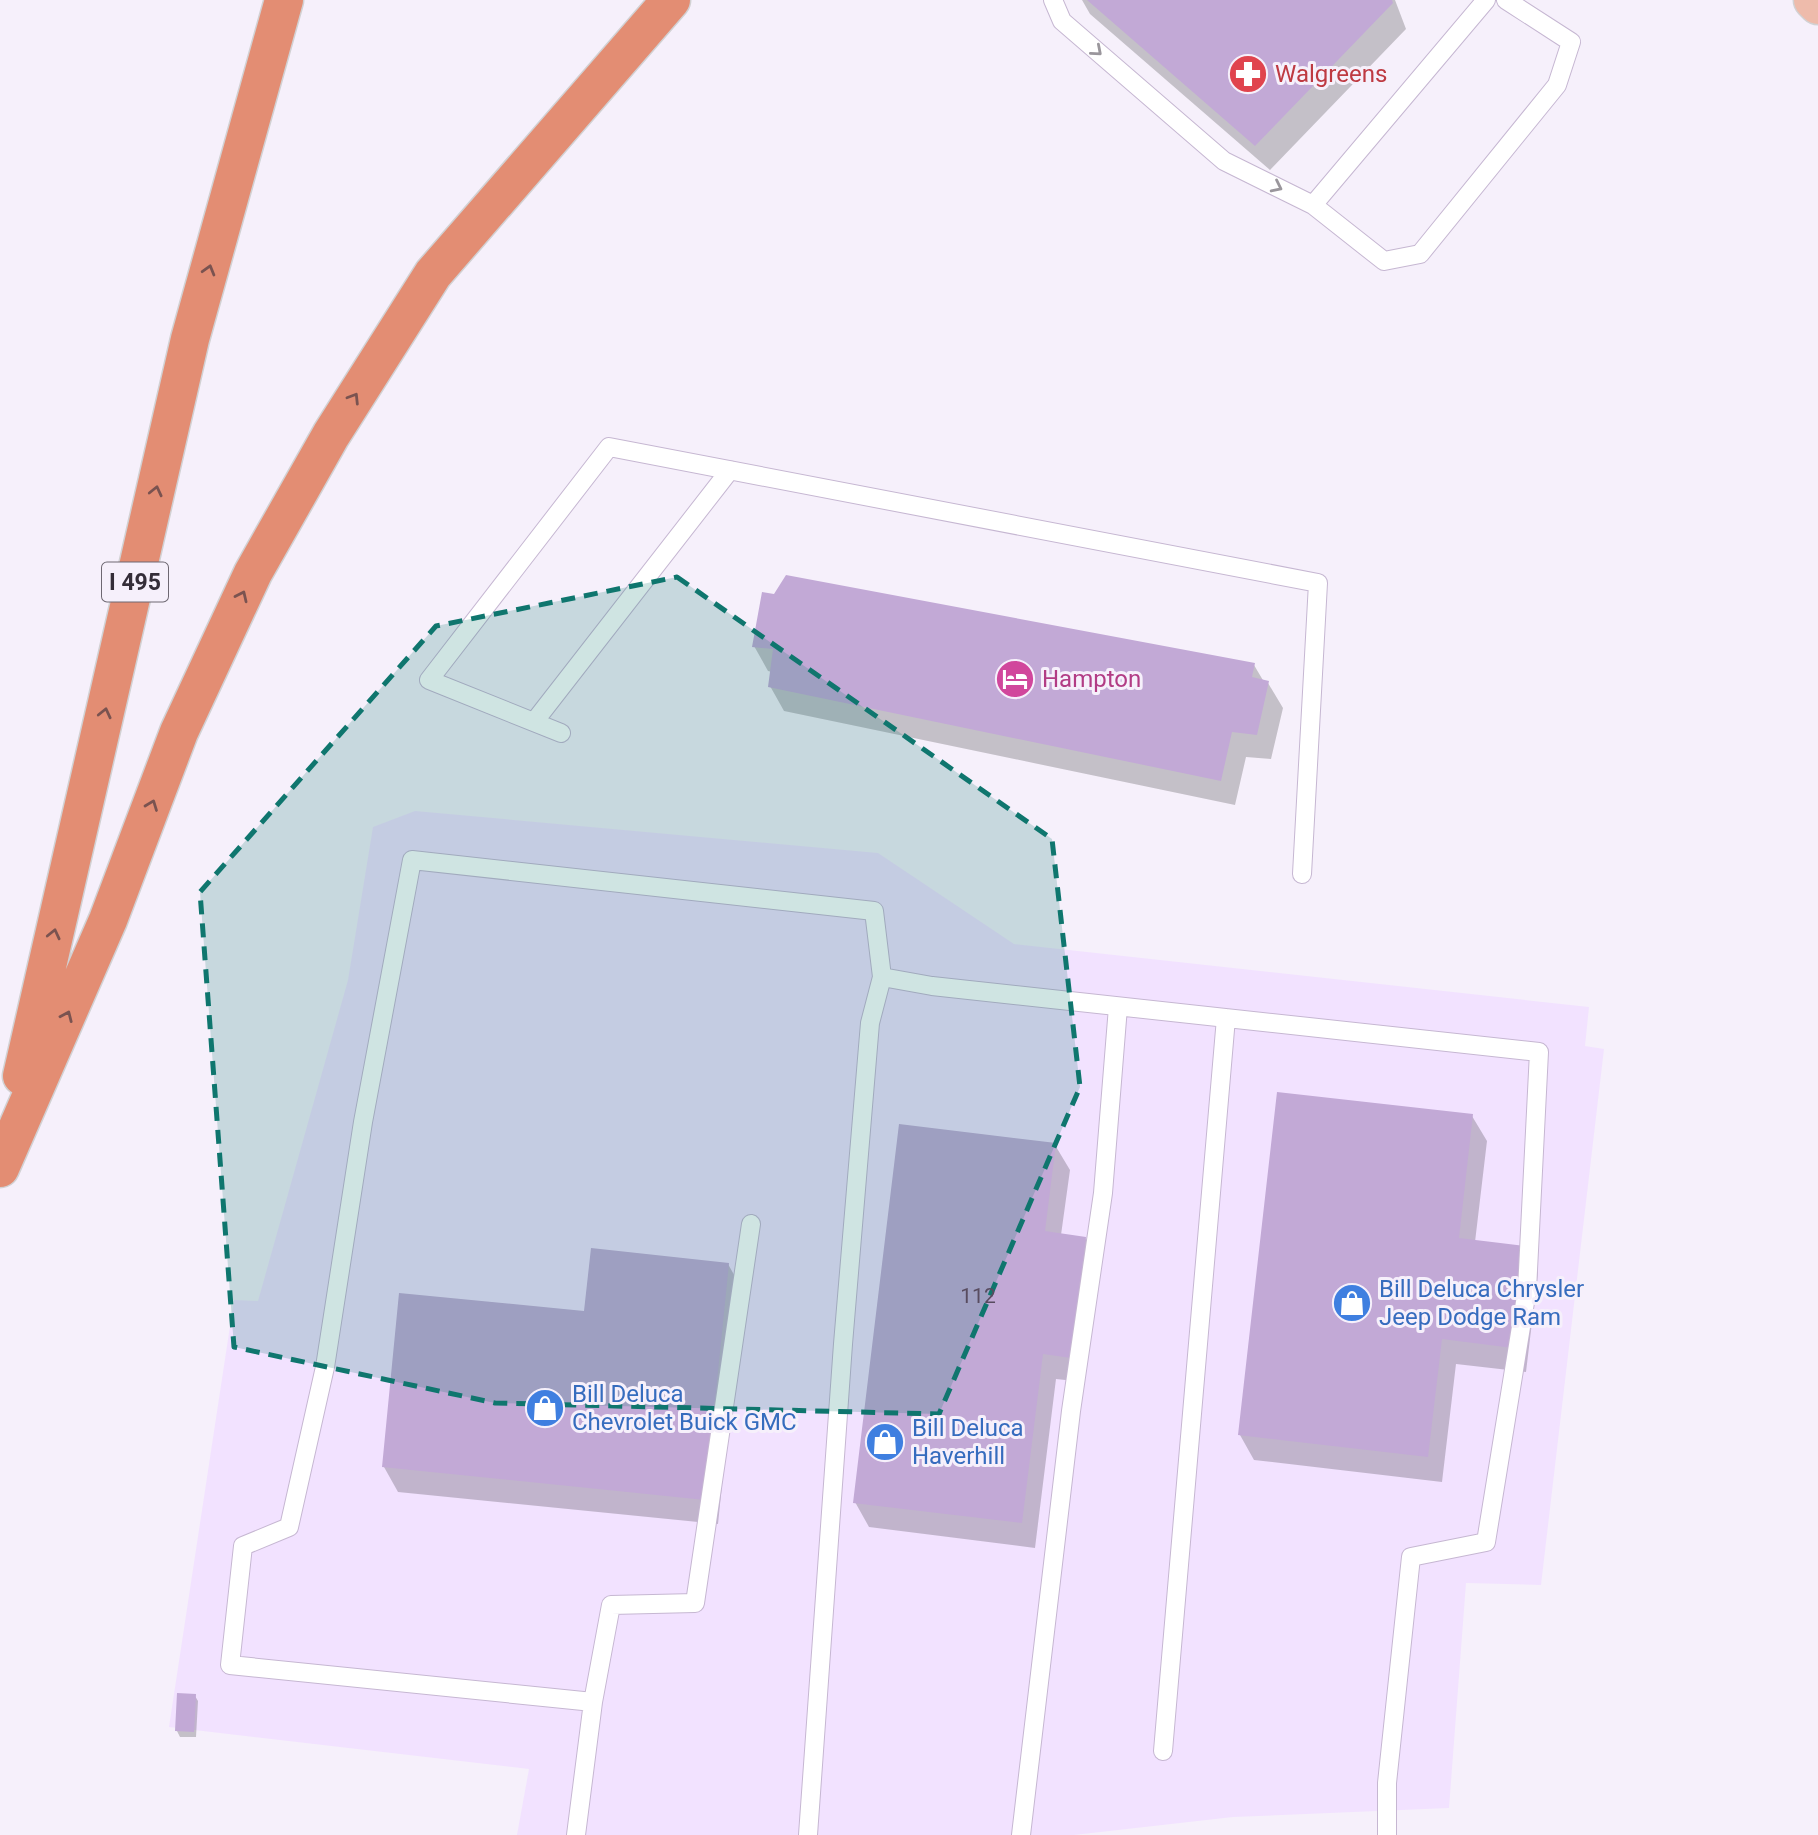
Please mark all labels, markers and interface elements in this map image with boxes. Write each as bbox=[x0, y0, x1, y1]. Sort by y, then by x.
one-way arrow bbox=[1088, 43, 1101, 55]
pharmacy icon: Walgreens bbox=[1227, 53, 1269, 95]
place label: Walgreens bbox=[1275, 60, 1387, 88]
one-way arrow bbox=[1270, 179, 1282, 193]
one-way arrow bbox=[201, 264, 215, 276]
one-way arrow bbox=[346, 393, 359, 406]
one-way arrow bbox=[147, 485, 162, 497]
road number: I 495 bbox=[102, 562, 168, 602]
one-way arrow bbox=[234, 591, 248, 603]
hotel icon: Hampton bbox=[994, 658, 1036, 700]
place label: Hampton bbox=[1042, 665, 1141, 693]
one-way arrow bbox=[97, 707, 112, 719]
one-way arrow bbox=[143, 799, 157, 811]
one-way arrow bbox=[46, 928, 61, 940]
one-way arrow bbox=[59, 1010, 73, 1023]
place label: Bill Deluca Chrysler Jeep Dodge Ram bbox=[1379, 1275, 1584, 1331]
shop icon: Bill Deluca Chrysler Jeep Dodge Ram bbox=[1331, 1282, 1373, 1324]
house number: 112 bbox=[960, 1284, 996, 1308]
place label: Bill Deluca Chevrolet Buick GMC bbox=[572, 1380, 797, 1436]
shop icon: Bill Deluca Chevrolet Buick GMC bbox=[524, 1387, 566, 1429]
place label: Bill Deluca Haverhill bbox=[912, 1414, 1024, 1470]
shop icon: Bill Deluca Haverhill bbox=[864, 1421, 906, 1463]

